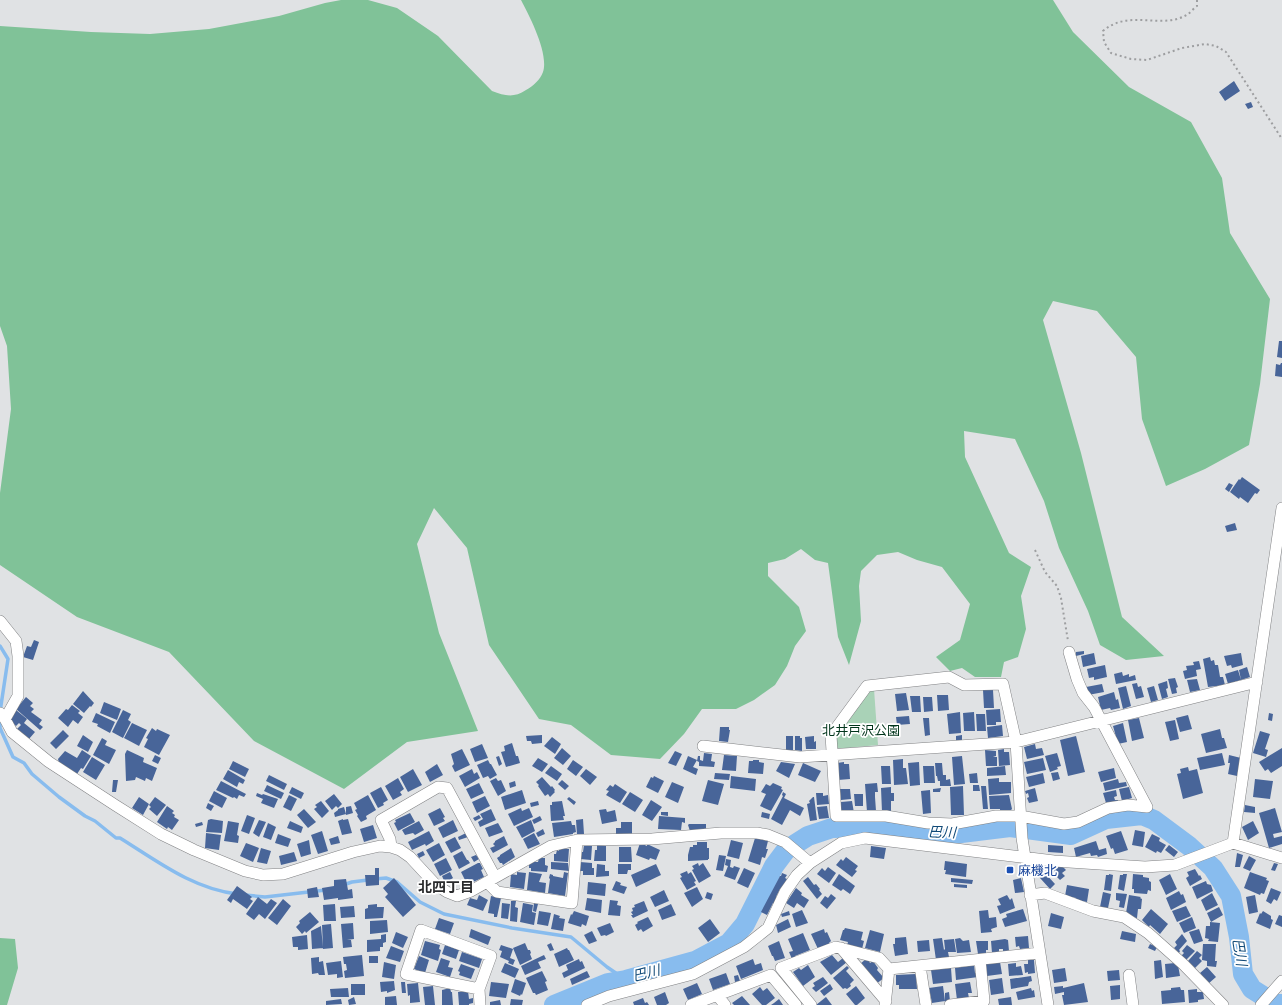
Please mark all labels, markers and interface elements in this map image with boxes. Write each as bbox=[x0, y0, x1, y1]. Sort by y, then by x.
park label: 北井戸沢公園 bbox=[822, 723, 900, 738]
water label: 巴川 bbox=[928, 824, 958, 841]
place label: 麻機北 bbox=[1018, 863, 1057, 878]
marker: 麻機北 bbox=[1005, 865, 1015, 875]
district label: 北四丁目 bbox=[418, 879, 474, 895]
water label: 巴川 bbox=[1230, 937, 1250, 969]
water label: 巴川 bbox=[630, 961, 663, 984]

